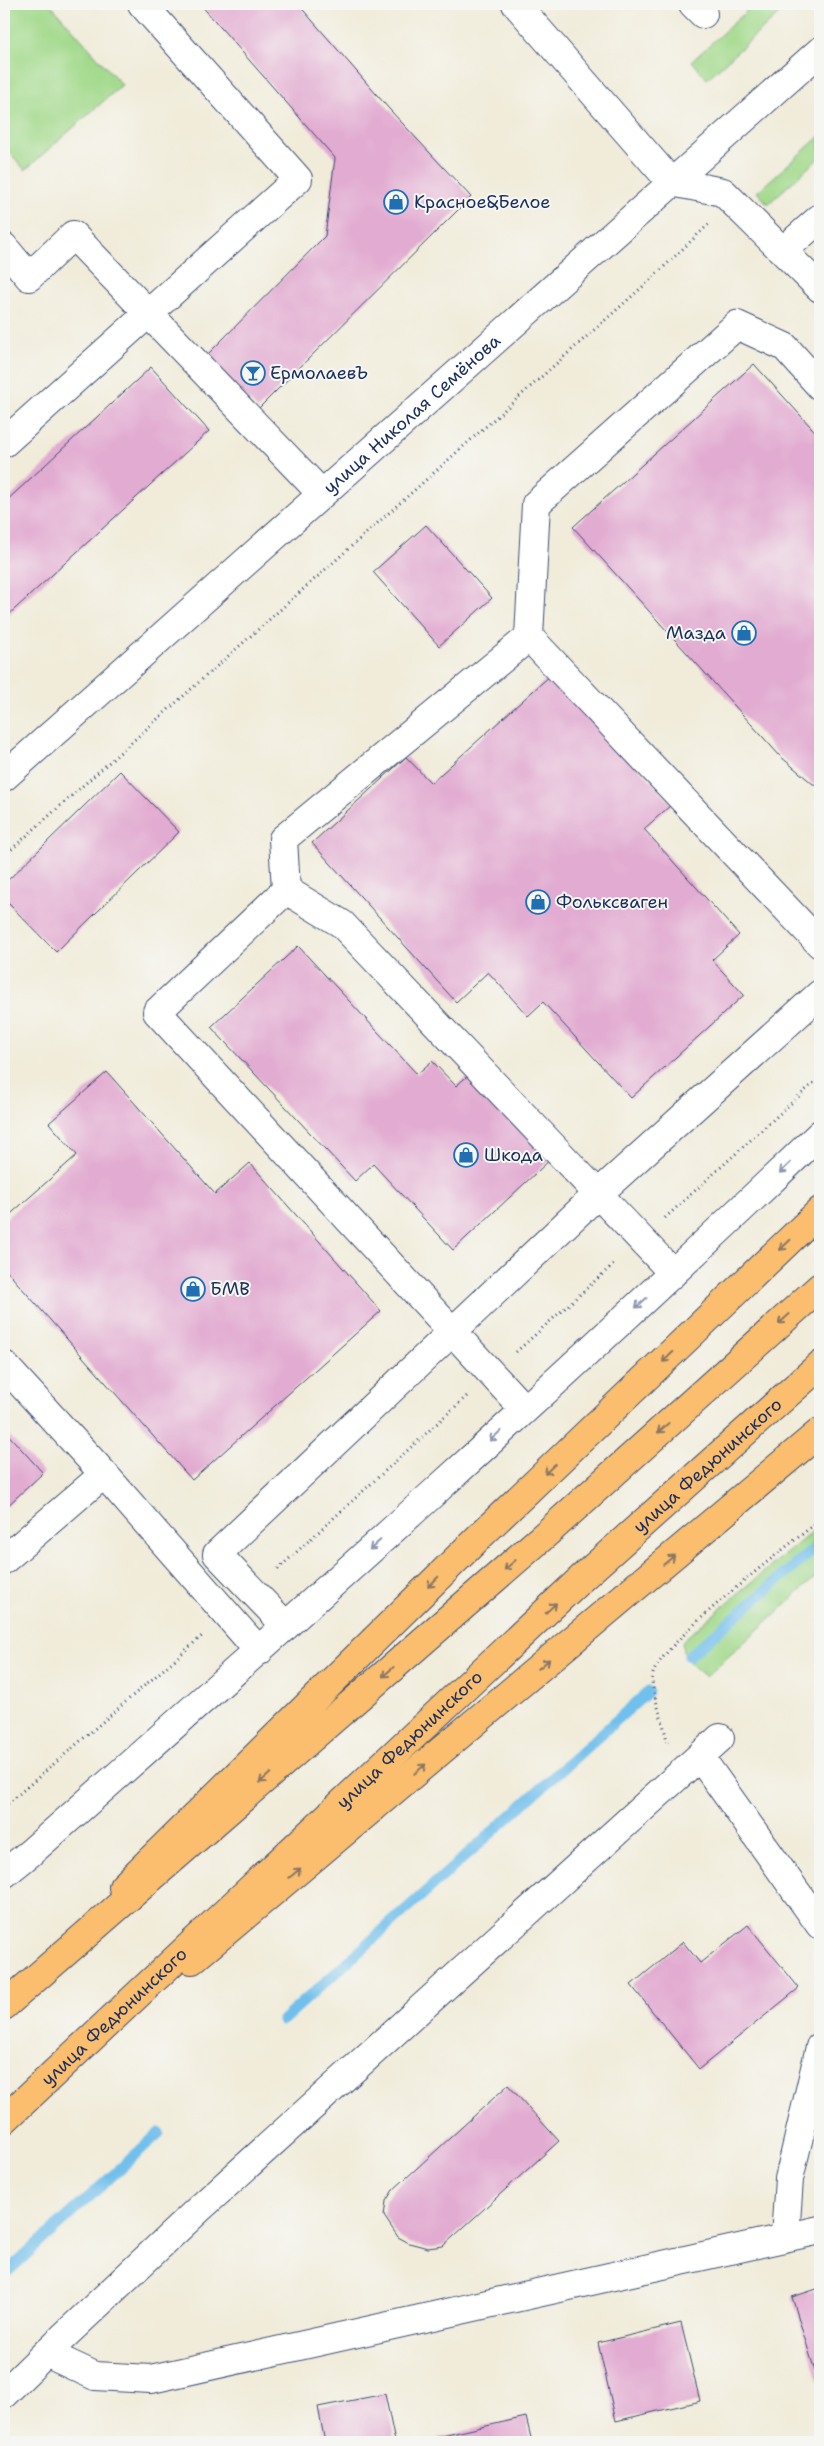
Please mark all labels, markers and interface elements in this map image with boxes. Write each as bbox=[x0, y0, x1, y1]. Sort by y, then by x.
shop icon: Красное&Белое bbox=[383, 189, 409, 215]
place label: Красное&Белое bbox=[414, 190, 551, 214]
street label: улица Николая Семёнова bbox=[318, 329, 506, 499]
bar icon: ЕрмолаевЪ bbox=[240, 360, 266, 386]
place label: ЕрмолаевЪ bbox=[270, 361, 368, 385]
shop icon: Мазда bbox=[731, 620, 757, 646]
place label: Мазда bbox=[666, 621, 726, 645]
shop icon: Фольксваген bbox=[525, 889, 551, 915]
place label: Фольксваген bbox=[556, 890, 668, 914]
shop icon: Шкода bbox=[453, 1142, 479, 1168]
place label: Шкода bbox=[484, 1143, 543, 1167]
one-way arrow bbox=[779, 1162, 791, 1174]
one-way arrow bbox=[779, 1239, 791, 1251]
shop icon: БМВ bbox=[180, 1276, 206, 1302]
place label: БМВ bbox=[210, 1277, 250, 1301]
one-way arrow bbox=[634, 1297, 647, 1308]
one-way arrow bbox=[778, 1314, 791, 1325]
one-way arrow bbox=[661, 1351, 674, 1363]
street label: улица Федюнинского bbox=[628, 1393, 787, 1538]
one-way arrow bbox=[657, 1422, 670, 1434]
one-way arrow bbox=[488, 1430, 501, 1442]
one-way arrow bbox=[544, 1463, 556, 1475]
one-way arrow bbox=[368, 1539, 381, 1551]
one-way arrow bbox=[662, 1554, 675, 1565]
one-way arrow bbox=[504, 1559, 517, 1571]
one-way arrow bbox=[427, 1576, 439, 1588]
one-way arrow bbox=[544, 1602, 557, 1614]
one-way arrow bbox=[538, 1659, 551, 1670]
street label: улица Федюнинского bbox=[331, 1665, 488, 1814]
one-way arrow bbox=[381, 1666, 394, 1677]
one-way arrow bbox=[413, 1763, 426, 1774]
one-way arrow bbox=[259, 1773, 272, 1784]
one-way arrow bbox=[289, 1868, 302, 1879]
street label: улица Федюнинского bbox=[36, 1942, 192, 2091]

